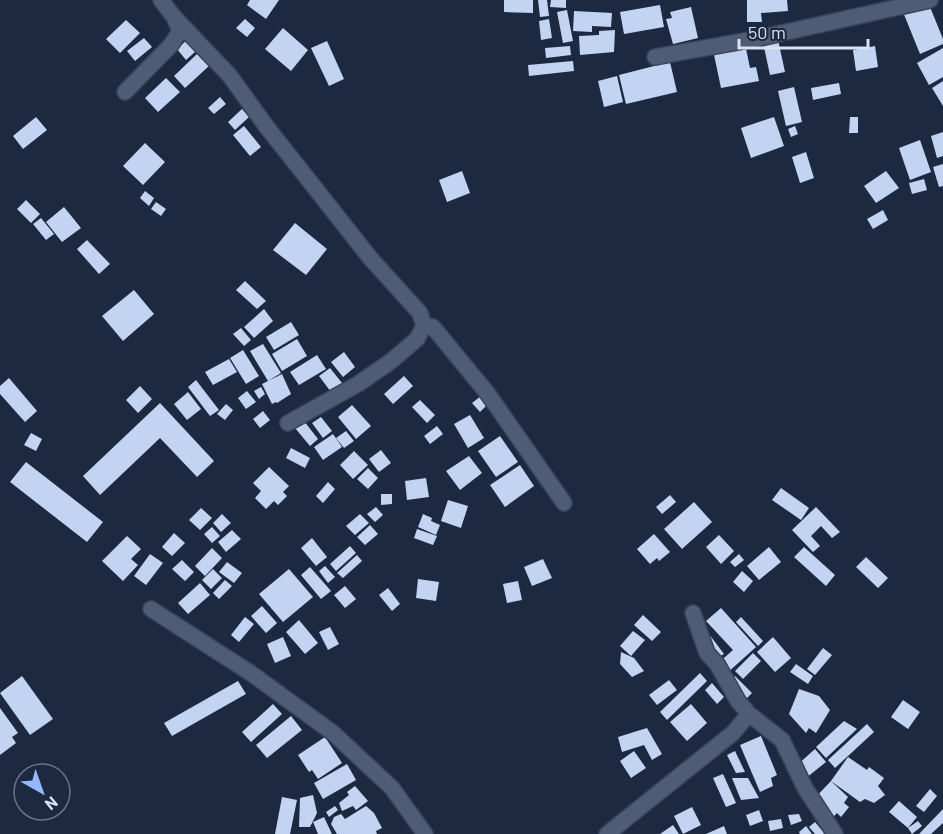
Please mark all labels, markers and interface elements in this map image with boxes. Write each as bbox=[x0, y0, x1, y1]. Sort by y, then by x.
scale bar bbox=[739, 12, 868, 50]
text: 50 m bbox=[748, 21, 786, 43]
north arrow bbox=[12, 762, 72, 822]
text: N bbox=[42, 793, 62, 815]

